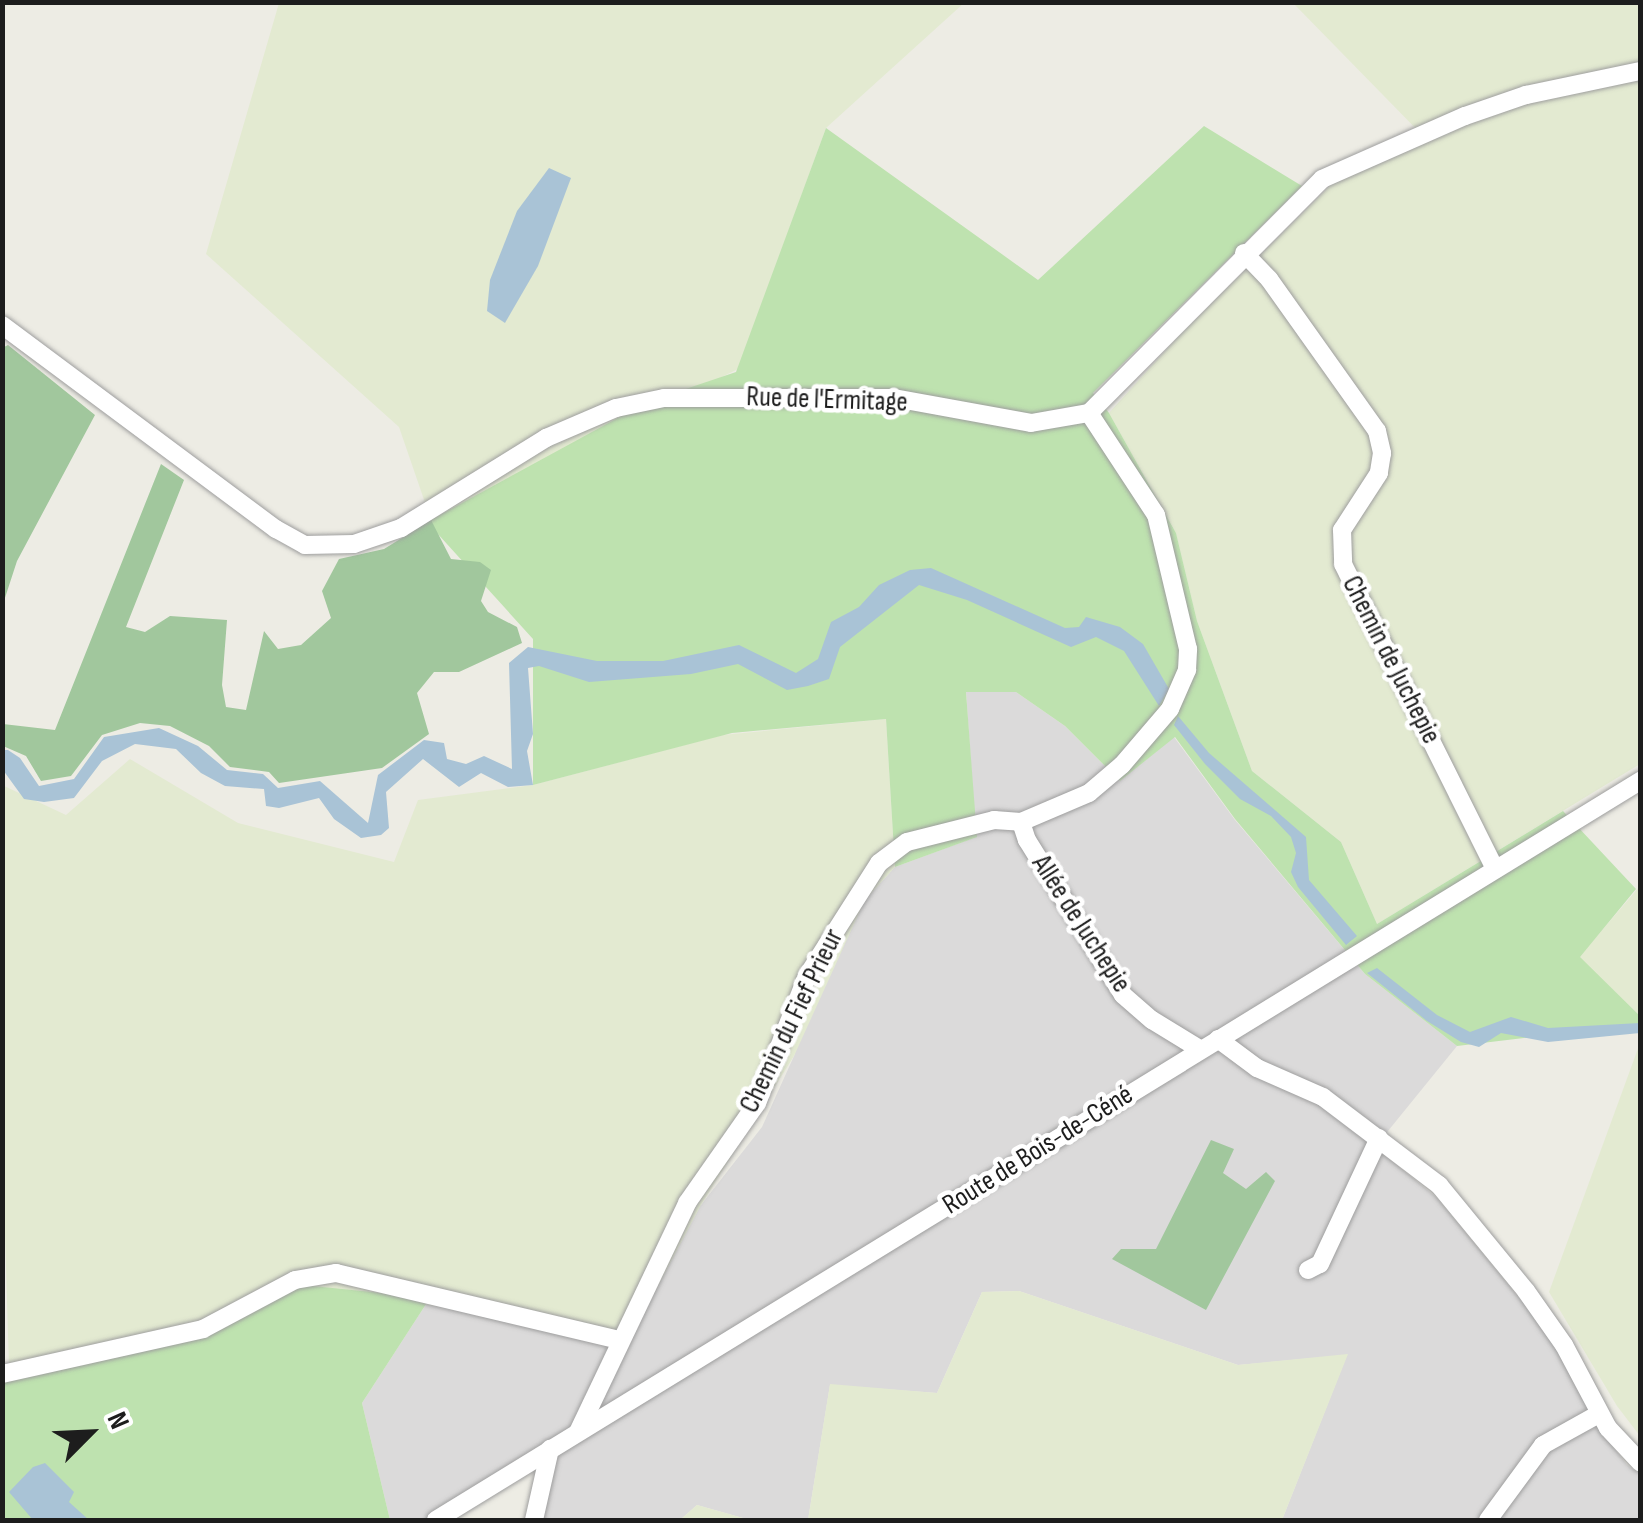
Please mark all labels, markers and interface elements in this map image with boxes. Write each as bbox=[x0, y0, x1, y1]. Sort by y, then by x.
street label: Rue de l'Ermitage bbox=[746, 380, 908, 420]
street label: Chemin de Juchepie bbox=[1334, 571, 1448, 749]
street label: Allée de Juchepie bbox=[1024, 849, 1138, 999]
street label: Chemin du Fief Prieur bbox=[733, 924, 851, 1118]
street label: Route de Bois-de-Céné bbox=[937, 1078, 1139, 1222]
north arrow bbox=[40, 1383, 140, 1483]
text: N bbox=[100, 1407, 136, 1434]

